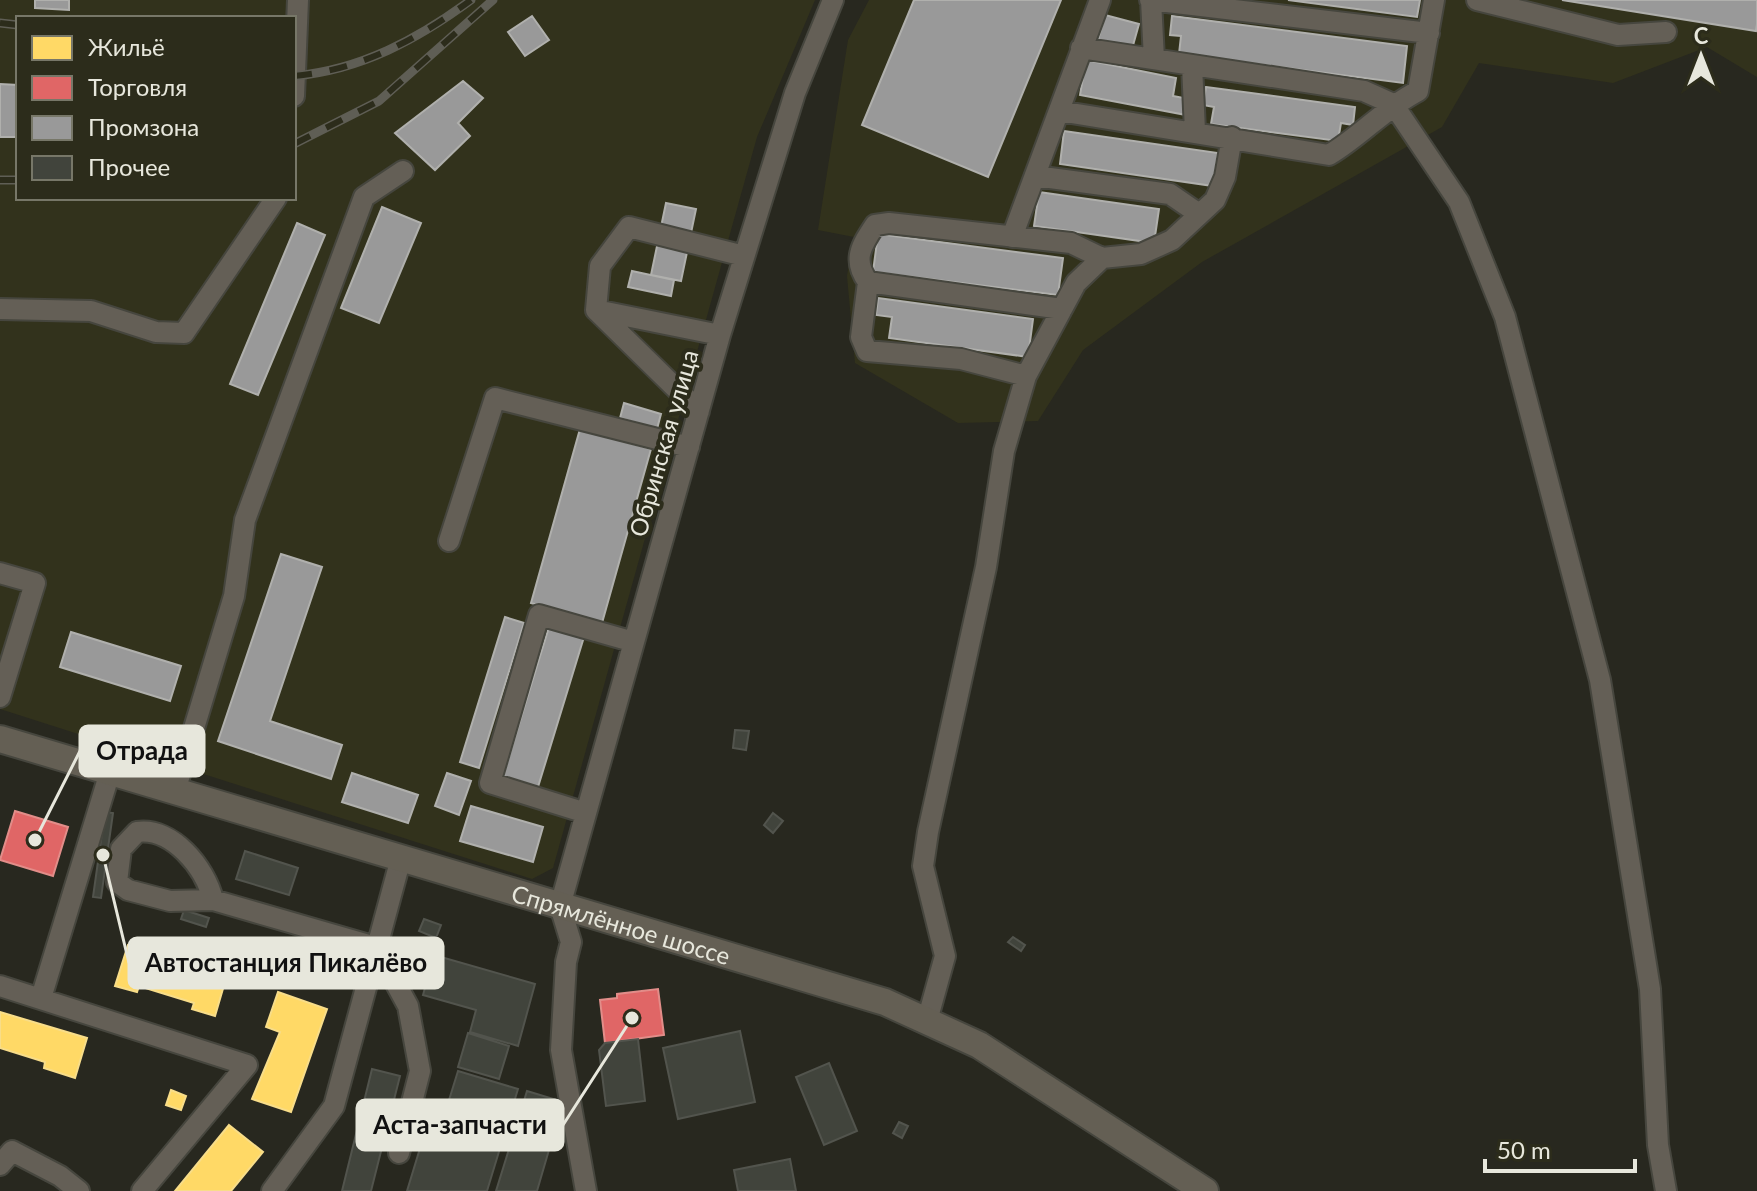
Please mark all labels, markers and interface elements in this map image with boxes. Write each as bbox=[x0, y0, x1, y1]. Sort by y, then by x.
legend bbox=[16, 16, 296, 200]
north arrow bbox=[1661, 16, 1741, 96]
text: С bbox=[1694, 22, 1709, 49]
text: Жильё bbox=[88, 32, 165, 61]
text: Торговля bbox=[88, 72, 187, 101]
text: Промзона bbox=[88, 112, 199, 141]
text: Прочее bbox=[88, 152, 170, 181]
street label: Обринская улица bbox=[622, 346, 704, 540]
callout: Отрада bbox=[80, 726, 204, 776]
text: Отрада bbox=[96, 734, 188, 766]
street label: Спрямлённое шоссе bbox=[509, 877, 734, 970]
callout: Автостанция Пикалёво bbox=[129, 938, 443, 988]
text: Автостанция Пикалёво bbox=[144, 946, 427, 978]
callout: Аста-запчасти bbox=[357, 1100, 563, 1150]
text: Аста-запчасти bbox=[372, 1108, 547, 1140]
scale bar bbox=[1485, 1123, 1635, 1173]
text: 50 m bbox=[1497, 1135, 1551, 1164]

